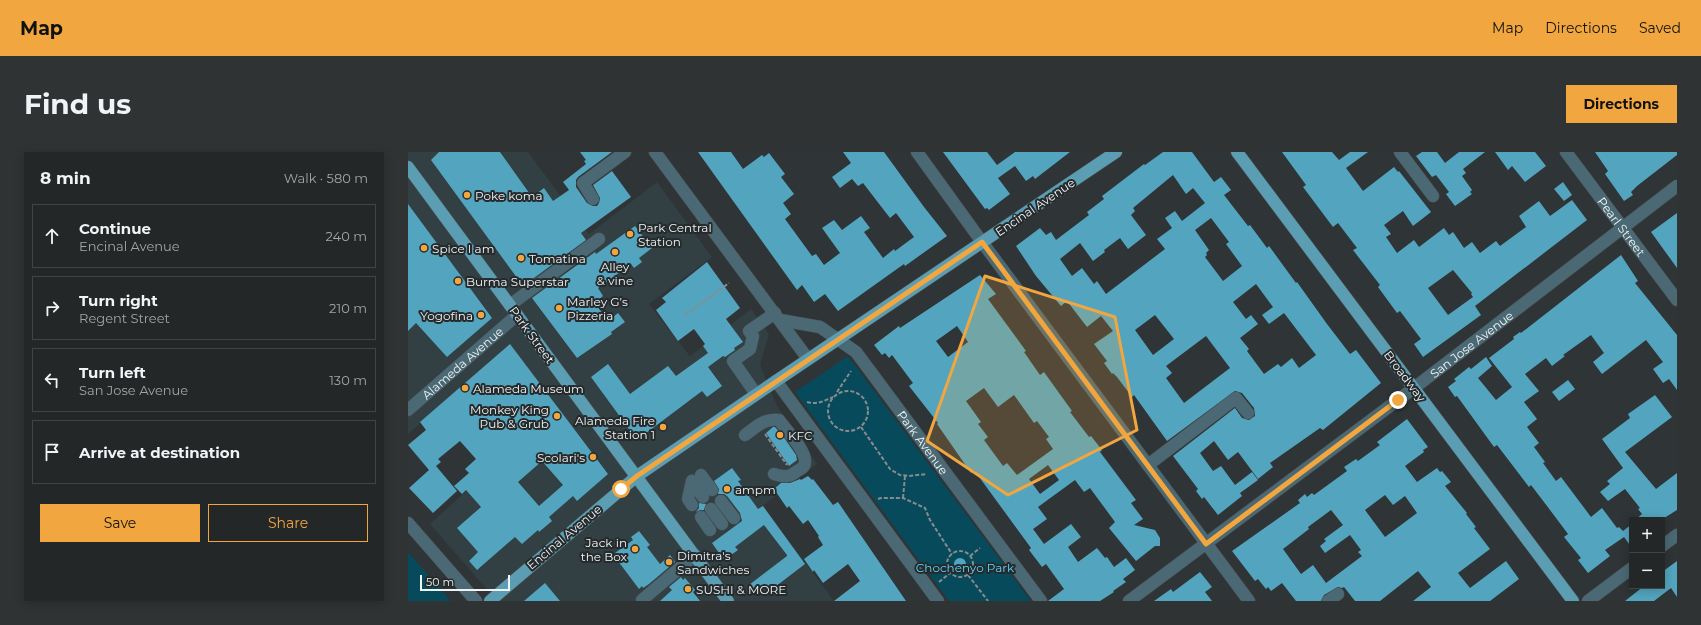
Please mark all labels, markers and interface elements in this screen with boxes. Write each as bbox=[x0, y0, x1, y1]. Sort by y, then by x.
text: Map bbox=[20, 17, 63, 40]
text: Map bbox=[1492, 19, 1523, 37]
text: Directions bbox=[1545, 19, 1617, 37]
text: Saved bbox=[1639, 19, 1681, 37]
button: Directions bbox=[1566, 85, 1677, 123]
text: Find us bbox=[24, 87, 131, 121]
text: 8 min bbox=[40, 168, 91, 188]
text: Walk · 580 m bbox=[284, 170, 368, 186]
street label: Encinal Avenue bbox=[992, 175, 1078, 239]
place label: Poke koma bbox=[475, 188, 543, 203]
marker: Poke koma bbox=[462, 190, 472, 200]
street label: Pearl Street bbox=[1595, 194, 1649, 259]
text: Continue bbox=[79, 219, 151, 238]
place label: Park Central Station bbox=[638, 220, 712, 249]
icon: ahead bbox=[41, 225, 63, 247]
text: 240 m bbox=[326, 228, 367, 244]
marker: Park Central Station bbox=[625, 229, 635, 239]
text: Encinal Avenue bbox=[79, 238, 180, 254]
place label: Spice I am bbox=[432, 241, 494, 256]
marker: Spice I am bbox=[419, 243, 429, 253]
marker: Alley & vine bbox=[610, 247, 620, 257]
place label: Tomatina bbox=[529, 251, 586, 266]
marker: Tomatina bbox=[516, 253, 526, 263]
place label: Alley & vine bbox=[597, 259, 633, 288]
place label: Burma Superstar bbox=[466, 274, 569, 289]
marker: Burma Superstar bbox=[453, 276, 463, 286]
text: Turn right bbox=[79, 291, 158, 310]
place label: Marley G’s Pizzeria bbox=[567, 294, 628, 323]
icon: right bbox=[41, 297, 63, 319]
text: 210 m bbox=[329, 300, 367, 316]
marker: Marley G’s Pizzeria bbox=[554, 303, 564, 313]
street label: Park Street bbox=[506, 304, 558, 367]
street label: San Jose Avenue bbox=[1427, 307, 1516, 381]
place label: Yogofina bbox=[420, 308, 473, 323]
text: Regent Street bbox=[79, 310, 170, 326]
marker: Yogofina bbox=[476, 310, 486, 320]
street label: Alameda Avenue bbox=[419, 323, 506, 402]
street label: Broadway bbox=[1381, 347, 1429, 405]
text: Turn left bbox=[79, 363, 146, 382]
icon: left bbox=[41, 369, 63, 391]
text: 130 m bbox=[329, 372, 367, 388]
place label: Alameda Museum bbox=[473, 381, 584, 396]
text: San Jose Avenue bbox=[79, 382, 188, 398]
marker: Alameda Museum bbox=[460, 383, 470, 393]
route end bbox=[1389, 391, 1407, 409]
place label: Monkey King Pub & Grub bbox=[470, 402, 549, 431]
street label: Park Avenue bbox=[894, 407, 952, 477]
marker: Monkey King Pub & Grub bbox=[552, 411, 562, 421]
place label: Alameda Fire Station 1 bbox=[575, 413, 655, 442]
marker: Alameda Fire Station 1 bbox=[658, 422, 668, 432]
place label: KFC bbox=[788, 428, 813, 443]
marker: KFC bbox=[775, 430, 785, 440]
icon: arrive bbox=[41, 441, 63, 463]
text: Arrive at destination bbox=[79, 443, 240, 462]
place label: Scolari's bbox=[537, 450, 585, 465]
marker: Scolari's bbox=[588, 452, 598, 462]
route start bbox=[612, 480, 630, 498]
place label: ampm bbox=[735, 482, 776, 497]
marker: ampm bbox=[722, 484, 732, 494]
street label: Encinal Avenue bbox=[524, 501, 604, 573]
button: Save bbox=[40, 504, 200, 542]
button: Share bbox=[208, 504, 368, 542]
map controls bbox=[1629, 517, 1665, 589]
button: + bbox=[1629, 517, 1665, 553]
place label: Jack in the Box bbox=[581, 535, 628, 564]
marker: Jack in the Box bbox=[630, 544, 640, 554]
place label: Dimitra's Sandwiches bbox=[677, 548, 750, 577]
button: − bbox=[1629, 553, 1665, 589]
marker: Dimitra's Sandwiches bbox=[664, 557, 674, 567]
park label: Chochenyo Park bbox=[916, 560, 1015, 575]
scale bar bbox=[420, 573, 510, 592]
text: 50 m bbox=[426, 575, 454, 589]
place label: SUSHI & MORE bbox=[696, 582, 786, 597]
marker: SUSHI & MORE bbox=[683, 584, 693, 594]

